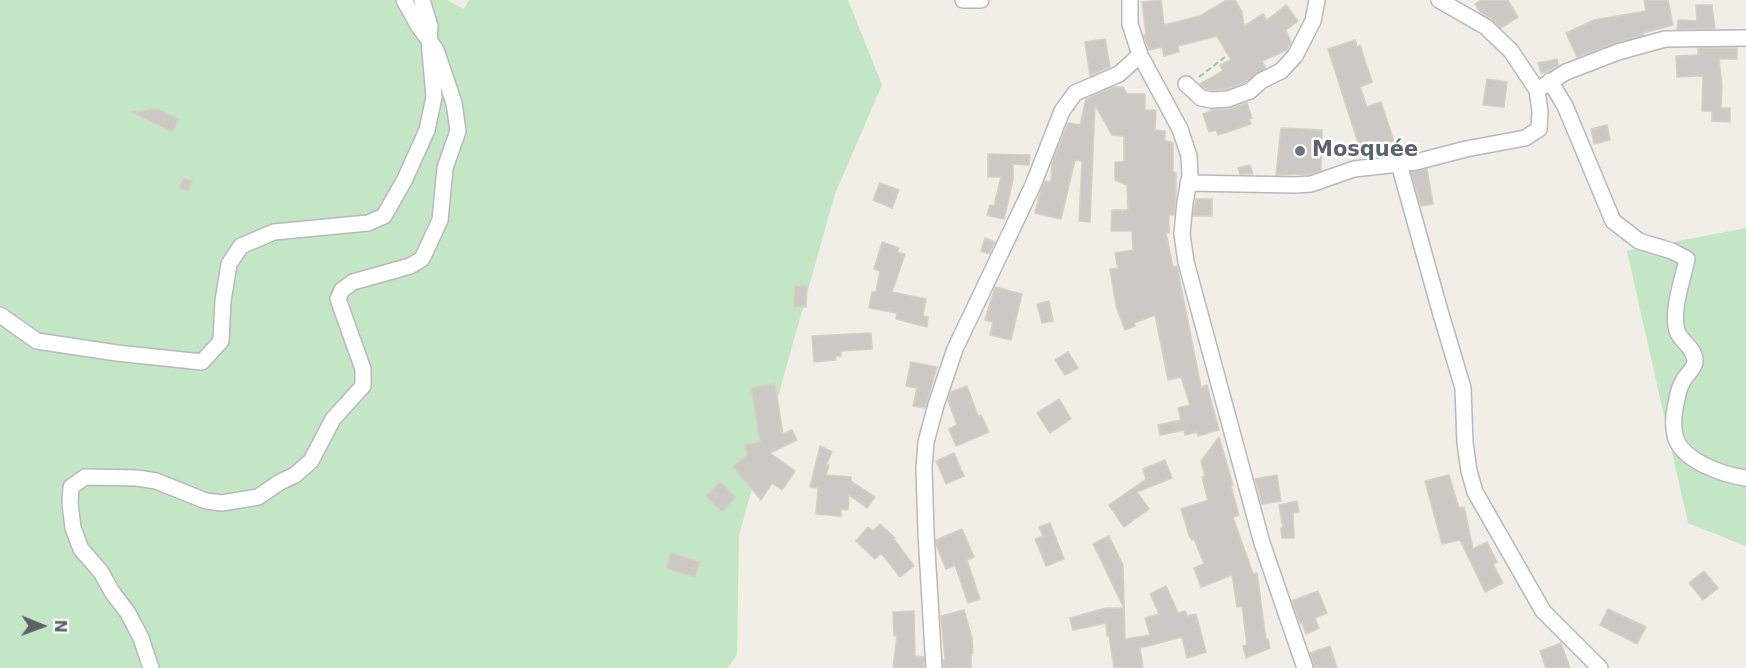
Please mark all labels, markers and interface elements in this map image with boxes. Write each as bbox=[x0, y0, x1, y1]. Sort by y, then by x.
place label: Mosquée bbox=[1312, 138, 1418, 164]
marker: Mosquée bbox=[1293, 144, 1307, 158]
north arrow bbox=[12, 596, 72, 656]
text: N bbox=[51, 619, 70, 633]

